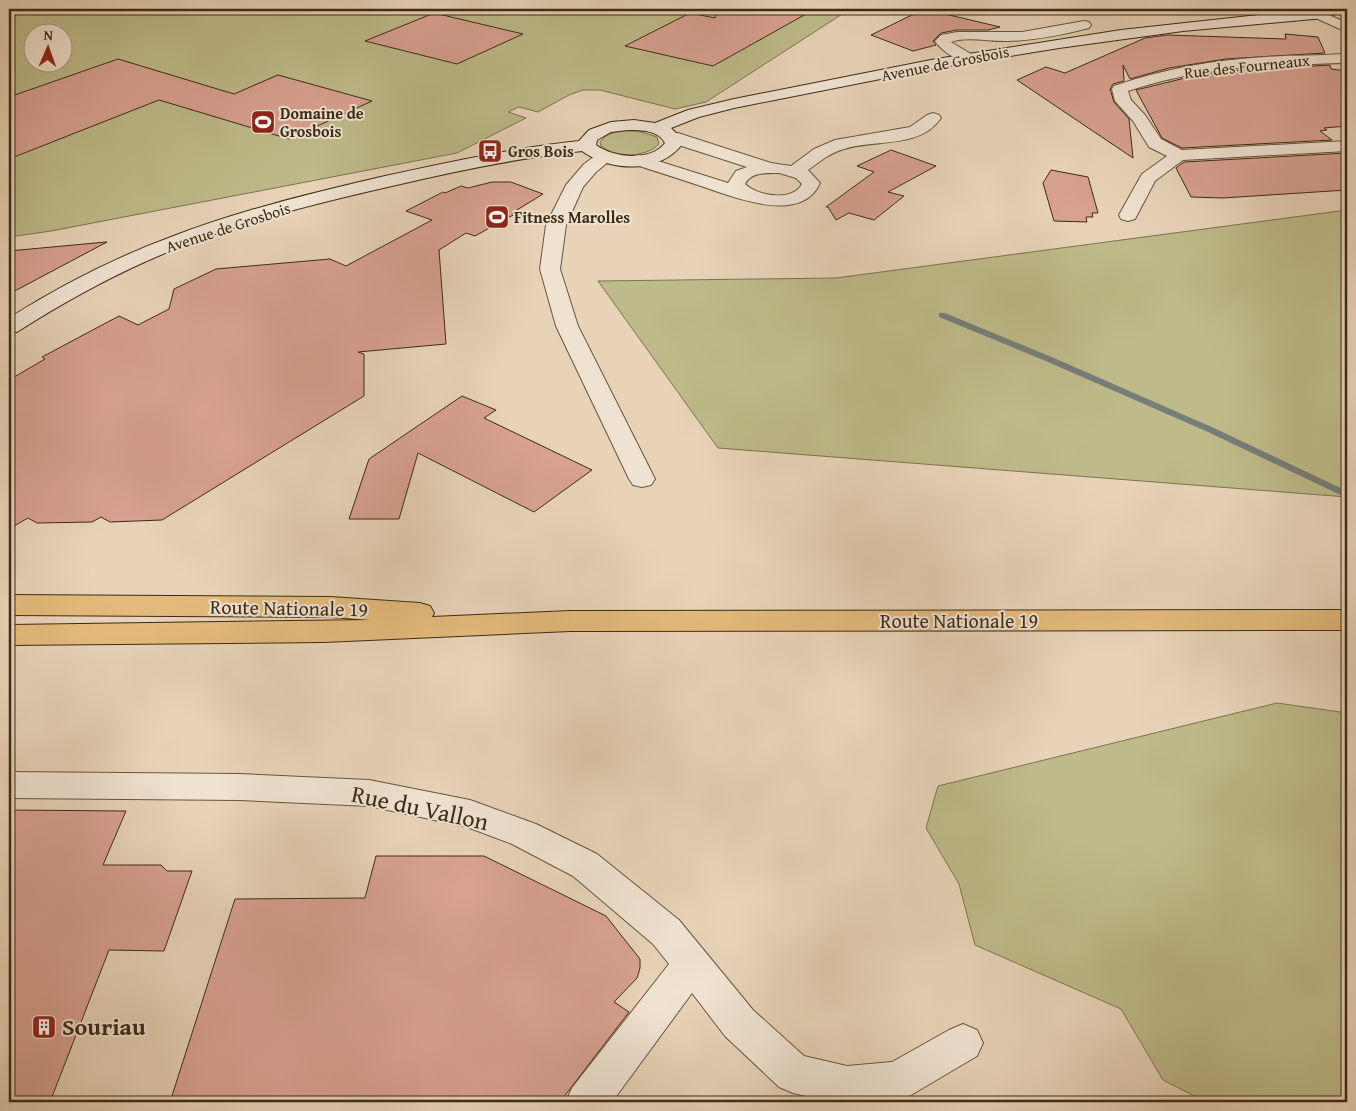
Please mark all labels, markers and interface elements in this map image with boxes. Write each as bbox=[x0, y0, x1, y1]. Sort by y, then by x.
north arrow bbox=[22, 22, 72, 72]
text: N bbox=[43, 25, 54, 45]
street label: Avenue de Grosbois bbox=[879, 39, 1011, 87]
street label: Rue des Fourneaux bbox=[1183, 47, 1312, 85]
place label: Domaine de Grosbois bbox=[280, 101, 364, 143]
sports icon: Domaine de Grosbois bbox=[250, 109, 276, 135]
bus stop icon: Gros Bois bbox=[477, 138, 503, 164]
place label: Gros Bois bbox=[508, 139, 574, 163]
street label: Avenue de Grosbois bbox=[163, 196, 293, 258]
sports icon: Fitness Marolles bbox=[484, 204, 510, 230]
place label: Fitness Marolles bbox=[514, 205, 630, 229]
street label: Route Nationale 19 bbox=[210, 592, 368, 623]
street label: Route Nationale 19 bbox=[880, 606, 1038, 635]
street label: Rue du Vallon bbox=[348, 776, 492, 839]
place label: Souriau bbox=[62, 1009, 146, 1044]
building icon: Souriau bbox=[31, 1014, 57, 1040]

